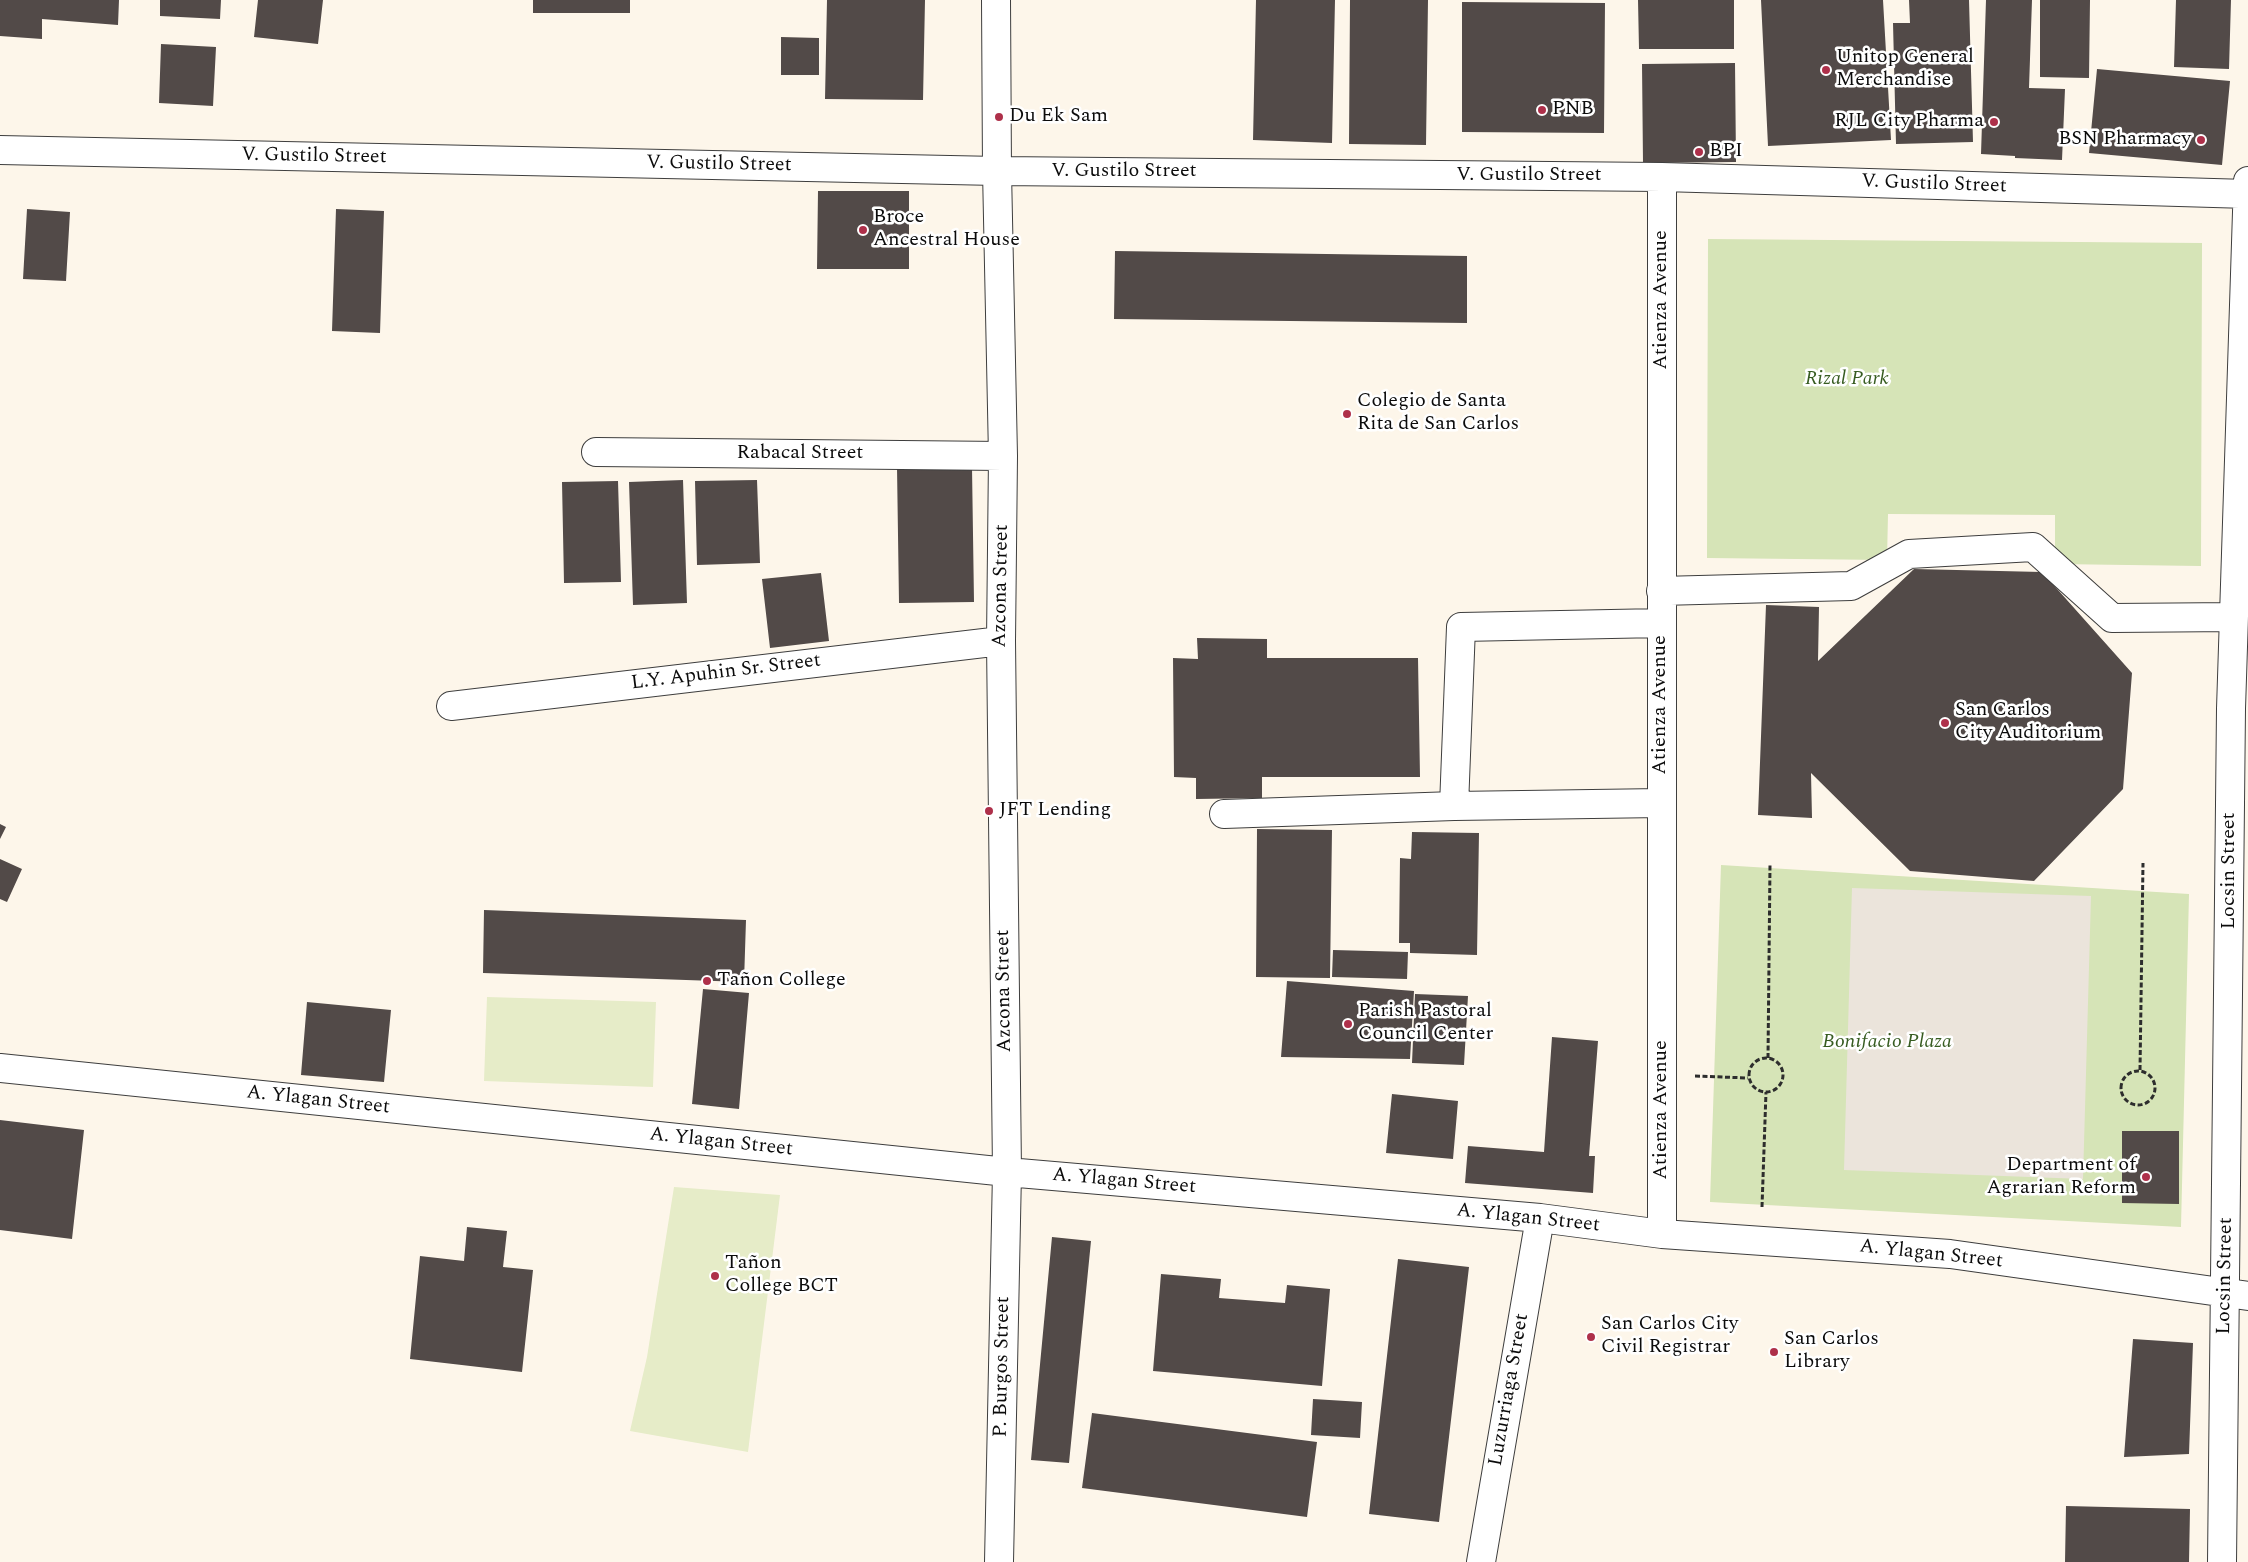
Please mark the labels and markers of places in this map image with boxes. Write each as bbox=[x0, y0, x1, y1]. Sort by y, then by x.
place label: Unitop General Merchandise bbox=[1836, 46, 1974, 93]
marker: Unitop General Merchandise bbox=[1820, 64, 1832, 76]
place label: PNB bbox=[1552, 98, 1594, 122]
marker: PNB bbox=[1536, 104, 1548, 116]
place label: Du Ek Sam bbox=[1009, 105, 1108, 129]
place label: RJL City Pharma bbox=[1834, 110, 1984, 134]
marker: Du Ek Sam bbox=[993, 111, 1005, 123]
marker: RJL City Pharma bbox=[1988, 116, 2000, 128]
place label: BSN Pharmacy bbox=[2058, 128, 2191, 152]
marker: BSN Pharmacy bbox=[2195, 134, 2207, 146]
place label: BPI bbox=[1709, 140, 1743, 164]
marker: BPI bbox=[1693, 146, 1705, 158]
place label: Broce Ancestral House bbox=[873, 206, 1020, 253]
marker: Broce Ancestral House bbox=[857, 224, 869, 236]
place label: Colegio de Santa Rita de San Carlos bbox=[1357, 390, 1519, 437]
marker: Colegio de Santa Rita de San Carlos bbox=[1341, 408, 1353, 420]
place label: San Carlos City Auditorium bbox=[1955, 699, 2101, 746]
marker: San Carlos City Auditorium bbox=[1939, 717, 1951, 729]
place label: JFT Lending bbox=[999, 799, 1111, 823]
marker: JFT Lending bbox=[983, 805, 995, 817]
place label: Tañon College bbox=[717, 969, 846, 993]
marker: Tañon College bbox=[701, 975, 713, 987]
place label: Parish Pastoral Council Center bbox=[1358, 1000, 1493, 1047]
marker: Parish Pastoral Council Center bbox=[1342, 1018, 1354, 1030]
place label: Department of Agrarian Reform bbox=[1986, 1154, 2136, 1201]
marker: Department of Agrarian Reform bbox=[2140, 1171, 2152, 1183]
place label: Tañon College BCT bbox=[725, 1252, 838, 1299]
marker: Tañon College BCT bbox=[709, 1270, 721, 1282]
place label: San Carlos City Civil Registrar bbox=[1601, 1313, 1738, 1360]
place label: San Carlos Library bbox=[1784, 1328, 1879, 1375]
marker: San Carlos City Civil Registrar bbox=[1585, 1331, 1597, 1343]
marker: San Carlos Library bbox=[1768, 1346, 1780, 1358]

